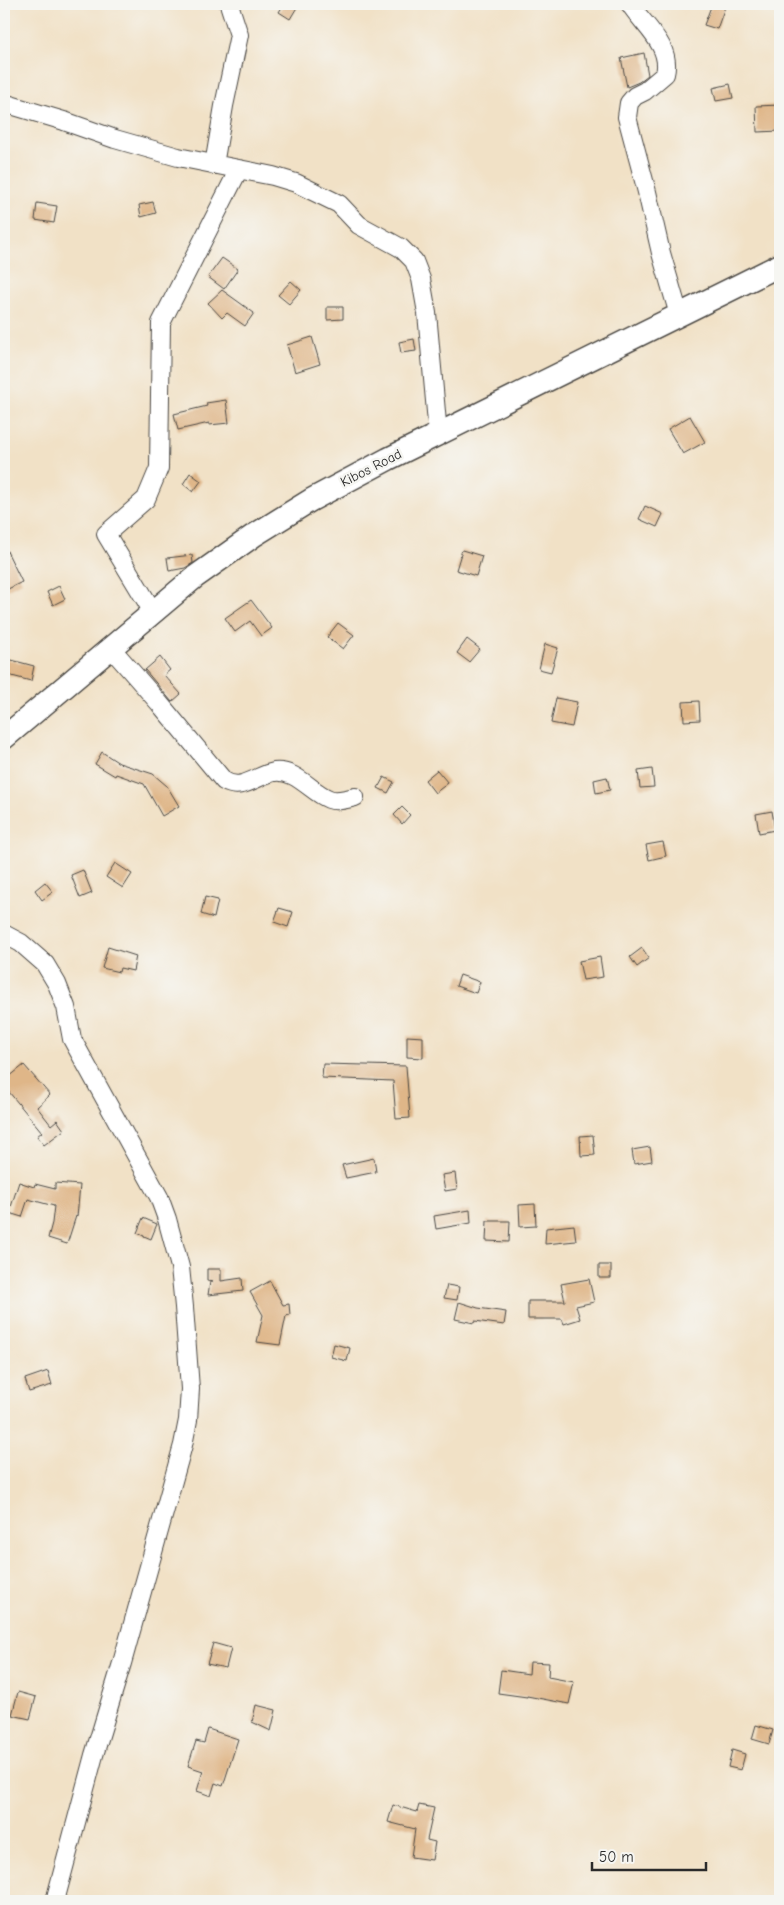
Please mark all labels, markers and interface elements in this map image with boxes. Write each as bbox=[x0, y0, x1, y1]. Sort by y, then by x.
street label: Kibos Road bbox=[337, 445, 405, 491]
scale bar bbox=[592, 1840, 705, 1872]
text: 50 m bbox=[599, 1848, 634, 1866]

